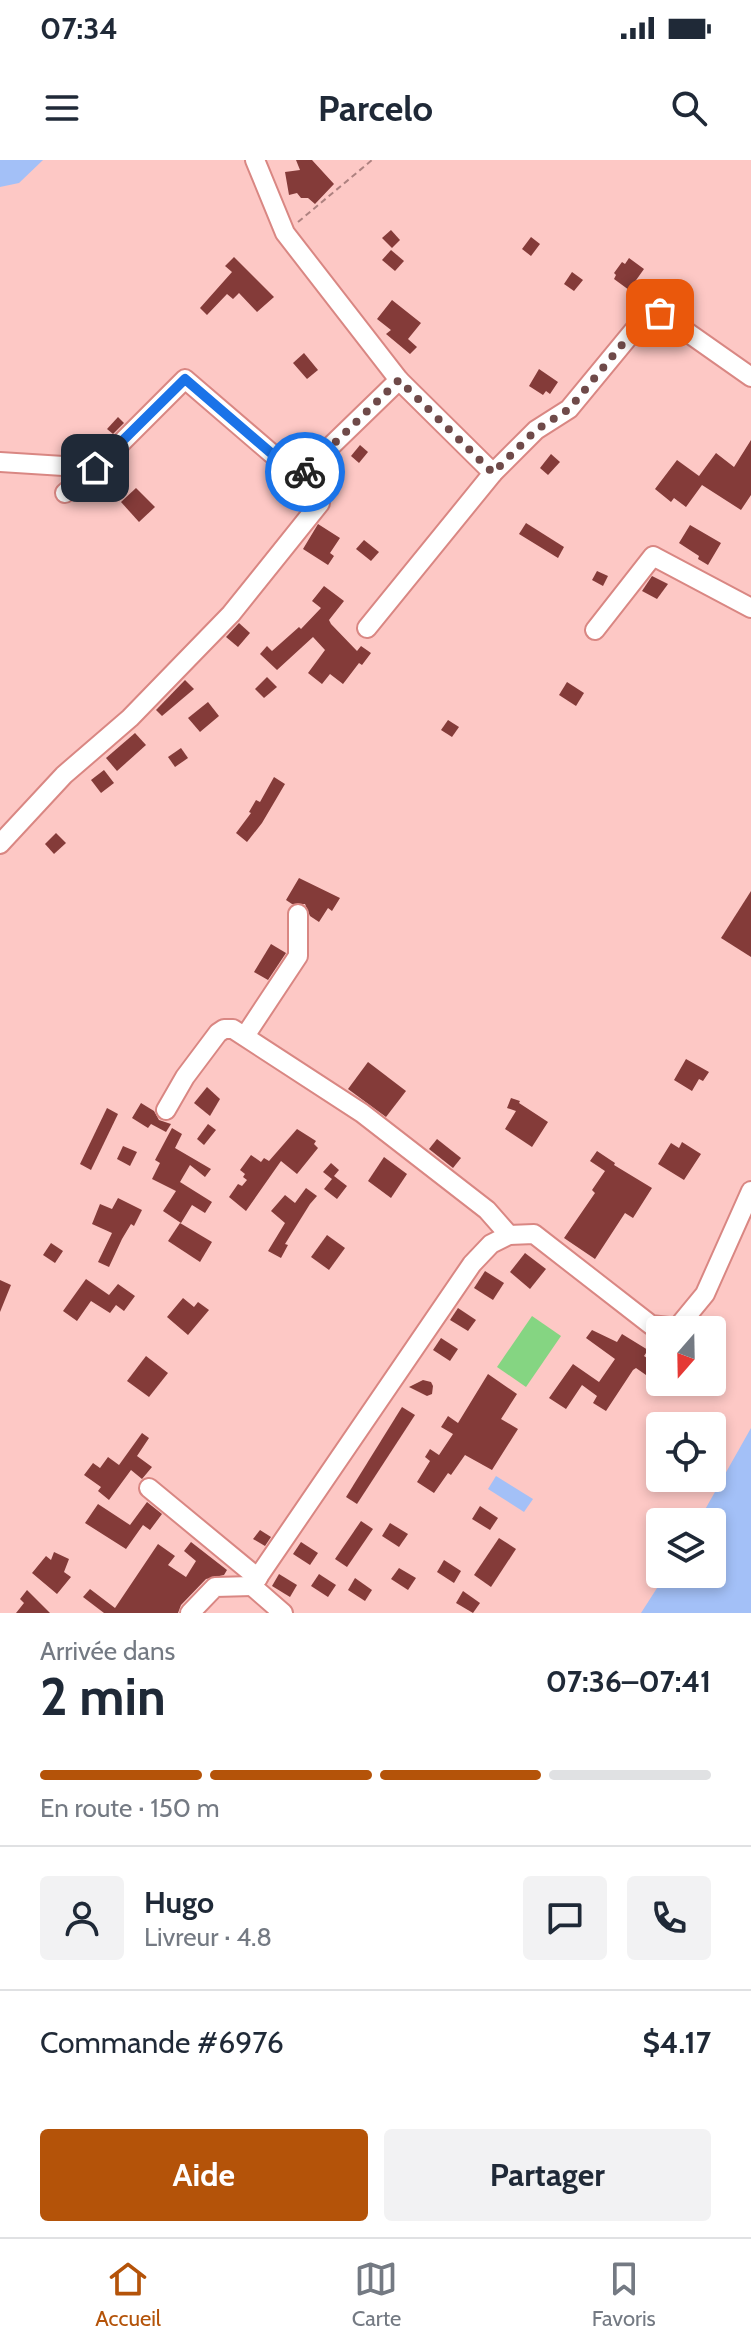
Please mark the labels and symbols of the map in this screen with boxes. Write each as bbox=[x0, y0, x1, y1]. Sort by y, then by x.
pin bbox=[626, 279, 694, 347]
courier bbox=[265, 432, 345, 512]
pin bbox=[61, 434, 129, 502]
north arrow bbox=[646, 1316, 726, 1396]

